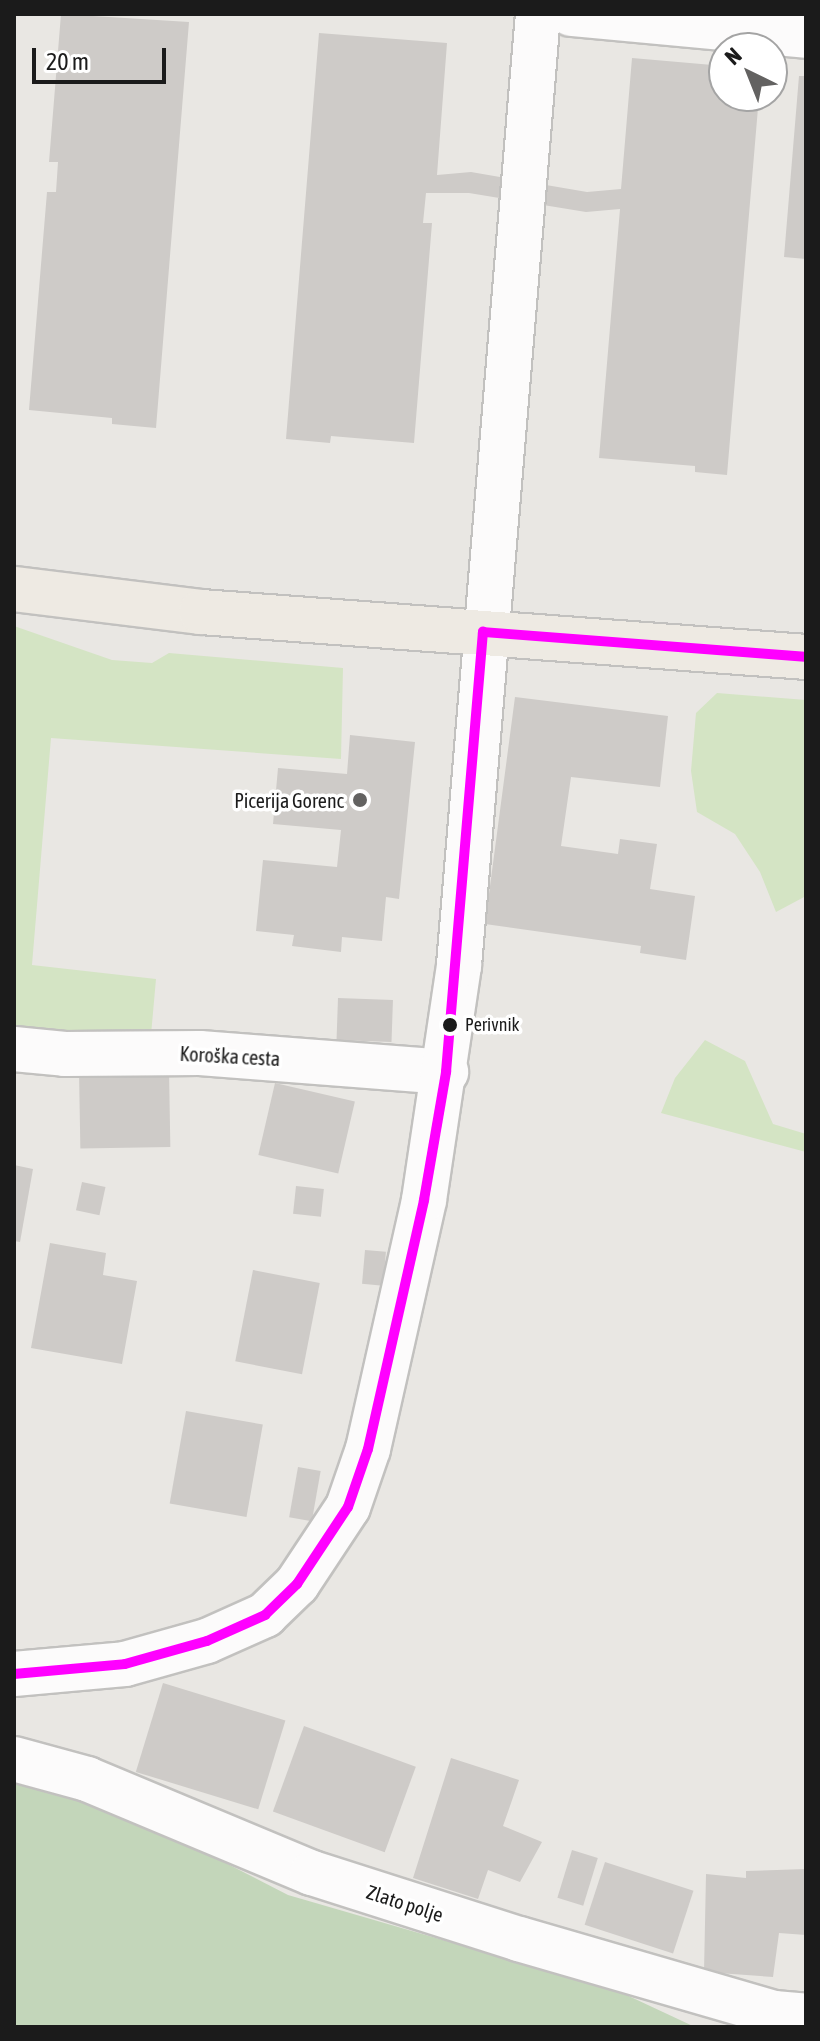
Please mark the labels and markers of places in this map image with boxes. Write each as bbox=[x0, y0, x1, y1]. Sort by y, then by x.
place label: Picerija Gorenc bbox=[234, 788, 344, 812]
marker: Picerija Gorenc bbox=[351, 791, 369, 809]
place label: Perivnik bbox=[465, 1014, 519, 1036]
marker: Perivnik bbox=[442, 1017, 458, 1033]

